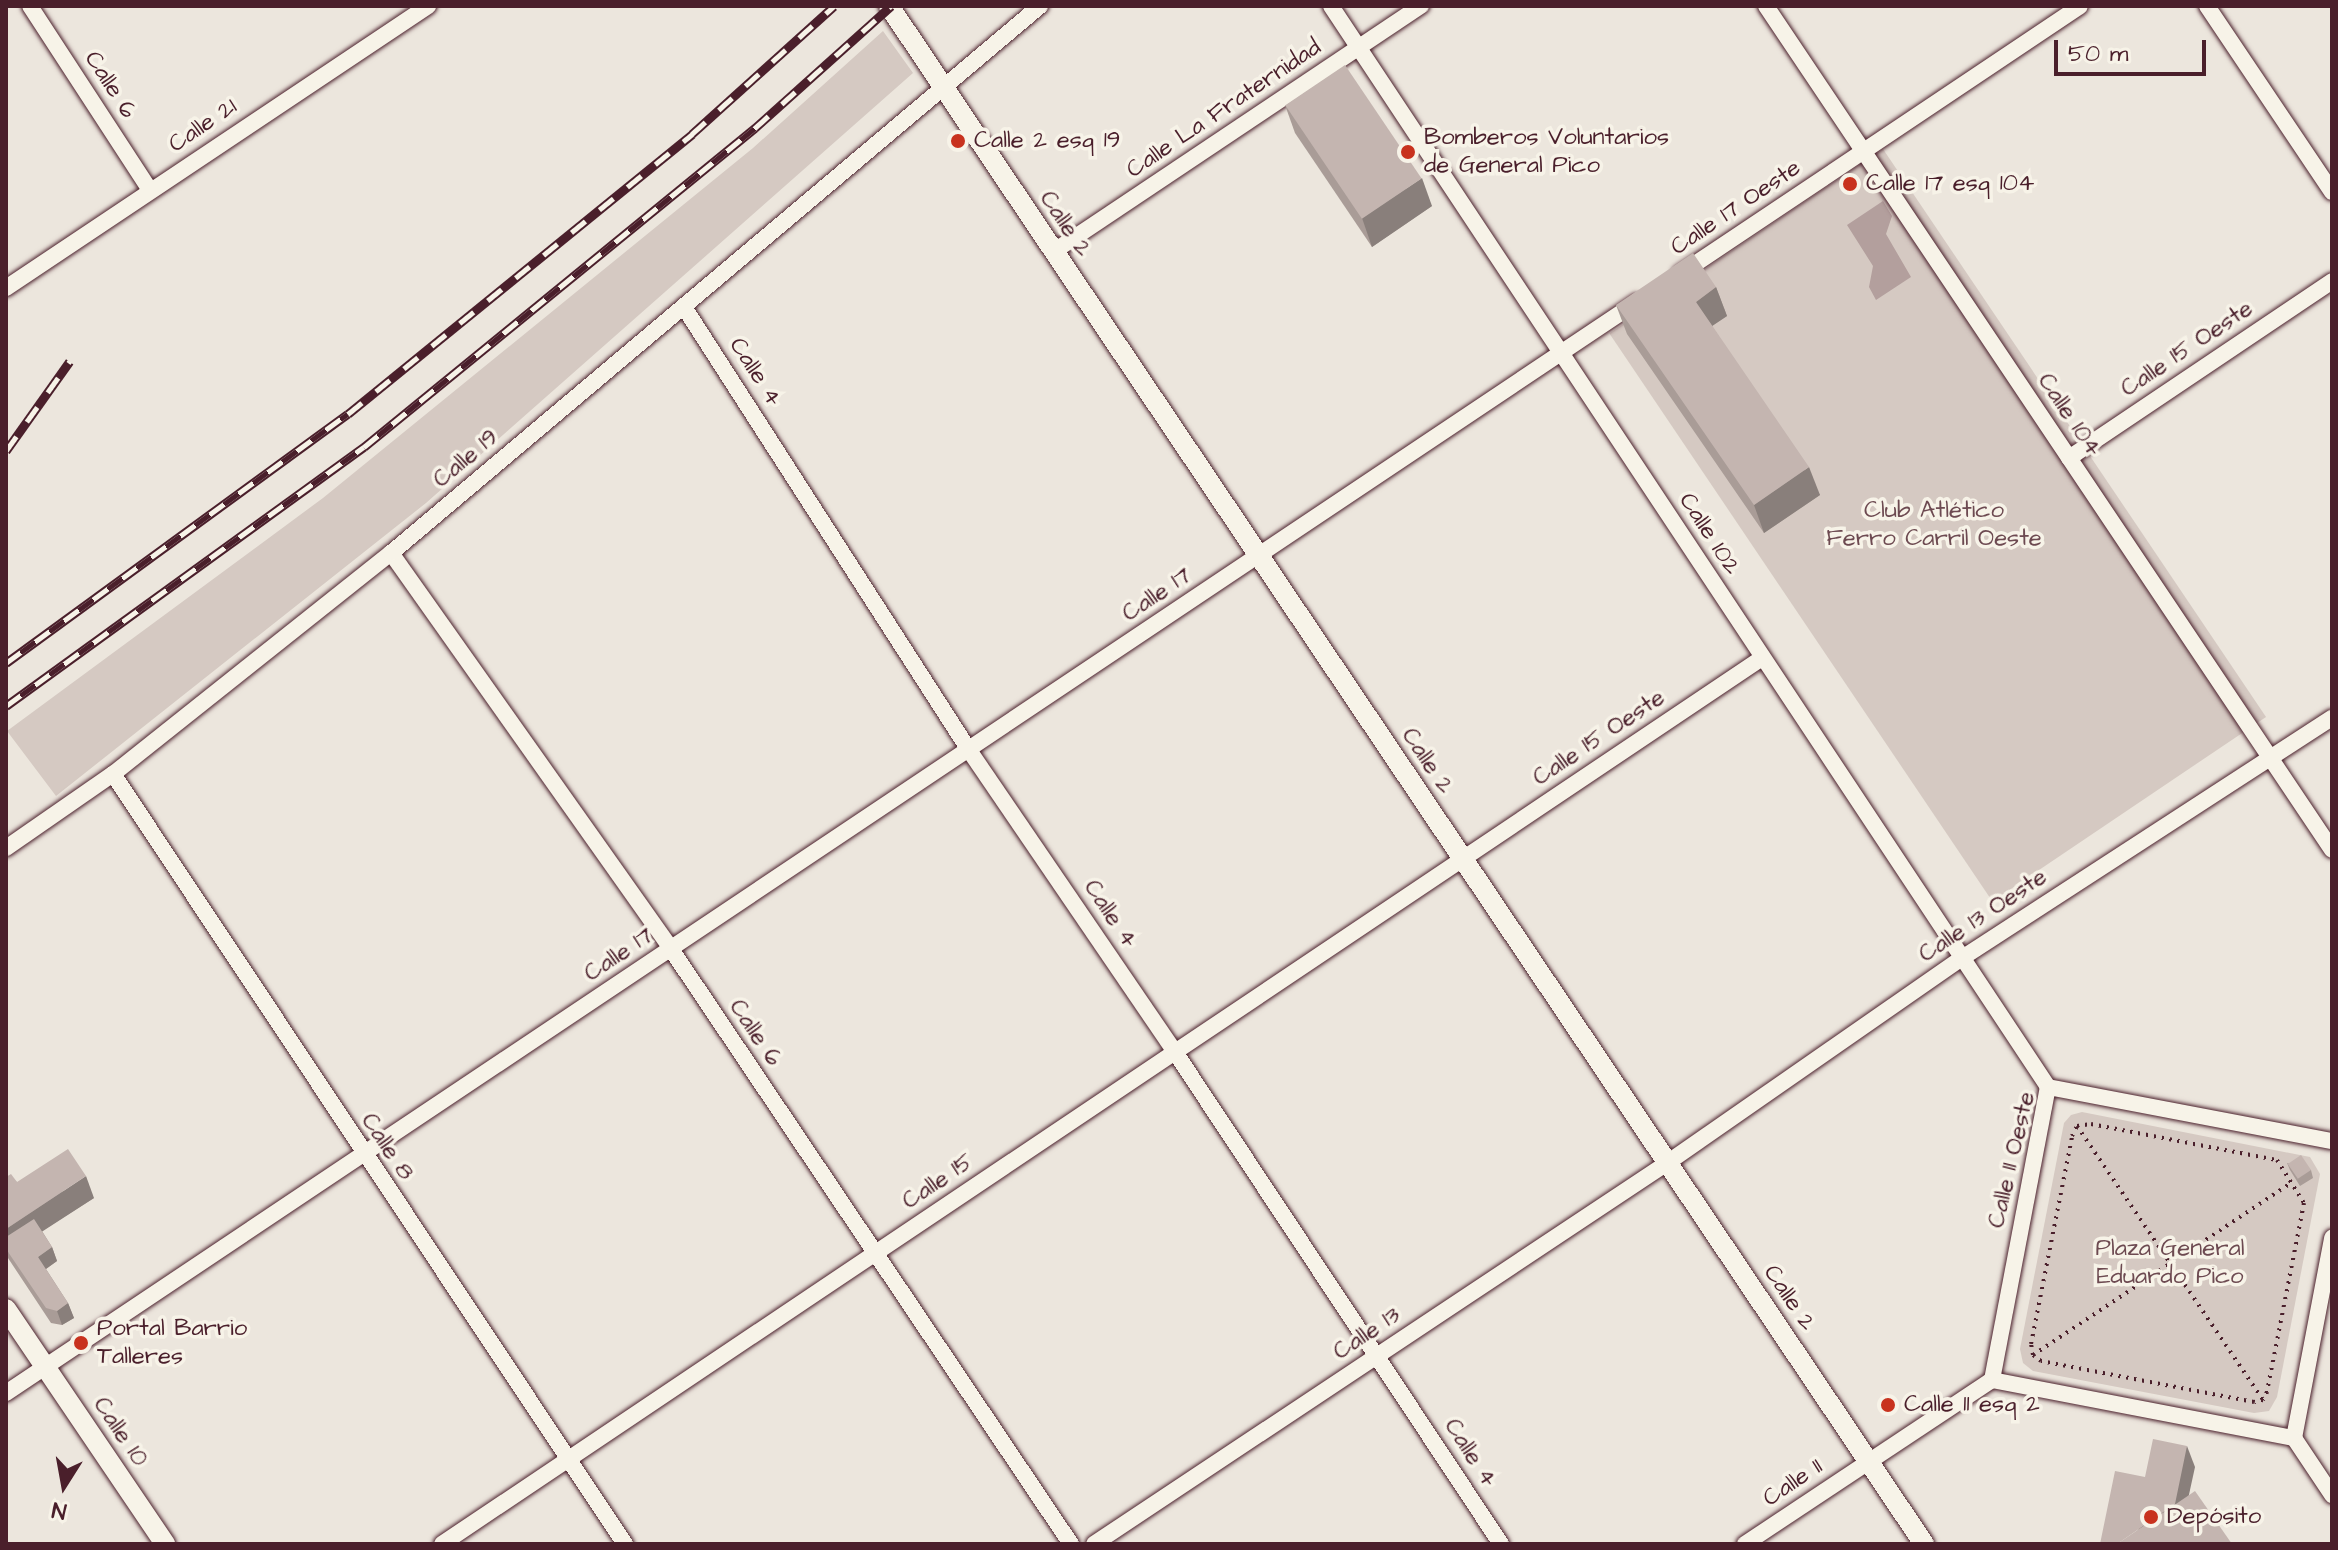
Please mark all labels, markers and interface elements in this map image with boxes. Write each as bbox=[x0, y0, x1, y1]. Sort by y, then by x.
scale bar bbox=[2058, 24, 2210, 74]
street label: Calle La Fraternidad bbox=[1121, 33, 1327, 185]
text: 50 m bbox=[2068, 37, 2128, 71]
street label: Calle 6 bbox=[78, 46, 142, 124]
street label: Calle 21 bbox=[163, 93, 243, 159]
place label: Bomberos Voluntarios de General Pico bbox=[1424, 124, 1669, 180]
place label: Calle 2 esq 19 bbox=[974, 127, 1120, 155]
marker: Calle 2 esq 19 bbox=[949, 132, 967, 150]
marker: Bomberos Voluntarios de General Pico bbox=[1399, 143, 1417, 161]
street label: Calle 17 Oeste bbox=[1666, 154, 1806, 262]
place label: Calle 17 esq 104 bbox=[1866, 170, 2034, 198]
marker: Calle 17 esq 104 bbox=[1841, 175, 1859, 193]
street label: Calle 2 bbox=[1033, 186, 1097, 262]
street label: Calle 15 Oeste bbox=[2116, 294, 2258, 404]
street label: Calle 4 bbox=[722, 332, 788, 412]
street label: Calle 104 bbox=[2031, 368, 2107, 462]
street label: Calle 19 bbox=[428, 424, 504, 494]
street label: Calle 102 bbox=[1672, 488, 1746, 580]
park label: Club Atlético Ferro Carril Oeste bbox=[1826, 497, 2042, 553]
street label: Calle 17 bbox=[1117, 561, 1197, 629]
street label: Calle 15 Oeste bbox=[1528, 683, 1670, 793]
street label: Calle 2 bbox=[1395, 723, 1459, 799]
street label: Calle 13 Oeste bbox=[1914, 863, 2052, 969]
street label: Calle 4 bbox=[1077, 875, 1143, 953]
street label: Calle 17 bbox=[579, 921, 659, 989]
street label: Calle 6 bbox=[722, 994, 788, 1072]
street label: Calle 11 Oeste bbox=[1982, 1089, 2042, 1231]
street label: Calle 8 bbox=[354, 1108, 420, 1186]
street label: Calle 15 bbox=[897, 1148, 979, 1216]
park label: Plaza General Eduardo Pico bbox=[2096, 1235, 2244, 1291]
street label: Calle 2 bbox=[1757, 1260, 1821, 1336]
street label: Calle 13 bbox=[1328, 1301, 1406, 1367]
place label: Portal Barrio Talleres bbox=[97, 1315, 247, 1371]
marker: Portal Barrio Talleres bbox=[72, 1334, 90, 1352]
place label: Calle 11 esq 2 bbox=[1904, 1391, 2040, 1419]
street label: Calle 10 bbox=[86, 1392, 154, 1472]
marker: Calle 11 esq 2 bbox=[1879, 1396, 1897, 1414]
street label: Calle 4 bbox=[1437, 1413, 1503, 1493]
north arrow bbox=[24, 1446, 104, 1526]
street label: Calle 11 bbox=[1758, 1453, 1828, 1513]
text: N bbox=[50, 1494, 69, 1527]
place label: Depósito bbox=[2167, 1503, 2261, 1531]
marker: Depósito bbox=[2142, 1508, 2160, 1526]

